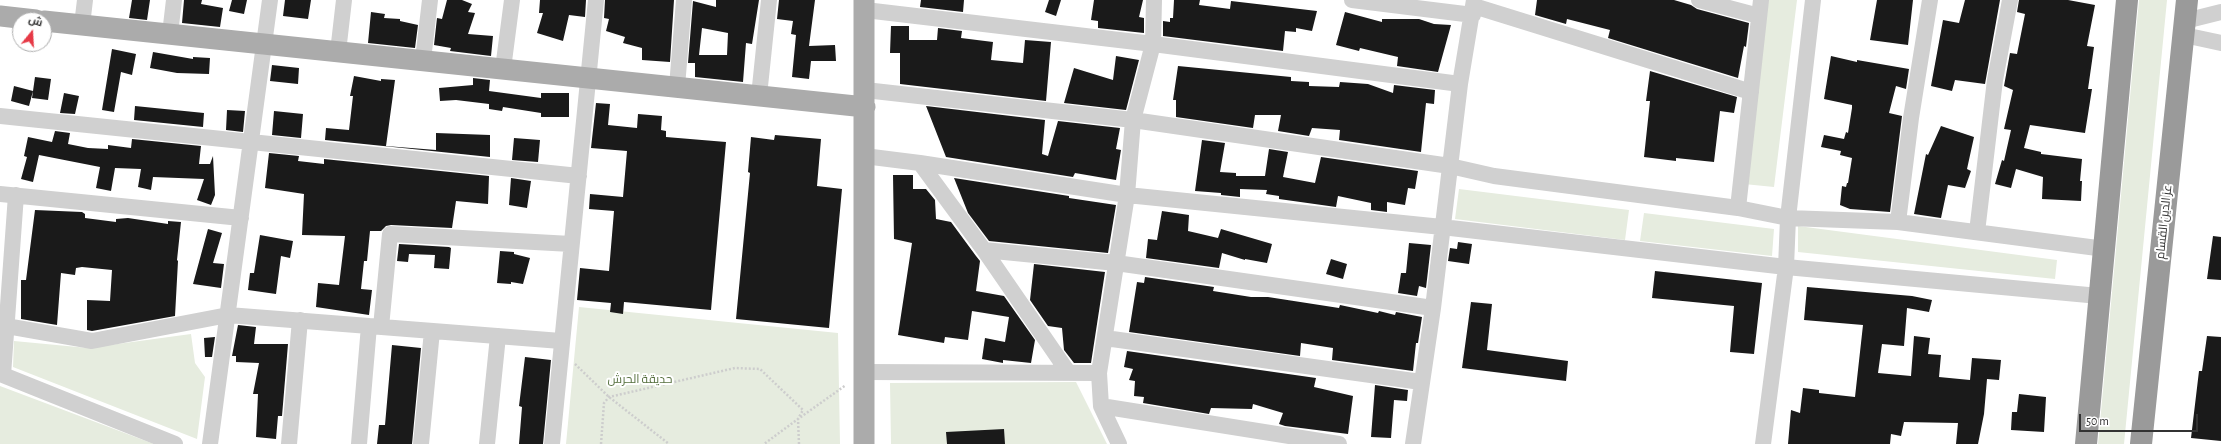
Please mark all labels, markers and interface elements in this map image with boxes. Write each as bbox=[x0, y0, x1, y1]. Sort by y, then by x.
north arrow bbox=[12, 12, 52, 52]
text: ش bbox=[27, 14, 44, 28]
street label: عز الدين القسام bbox=[2153, 184, 2175, 260]
park label: حديقة الحرش bbox=[608, 372, 672, 386]
scale bar bbox=[2081, 406, 2200, 432]
text: 50 m bbox=[2086, 415, 2109, 427]

